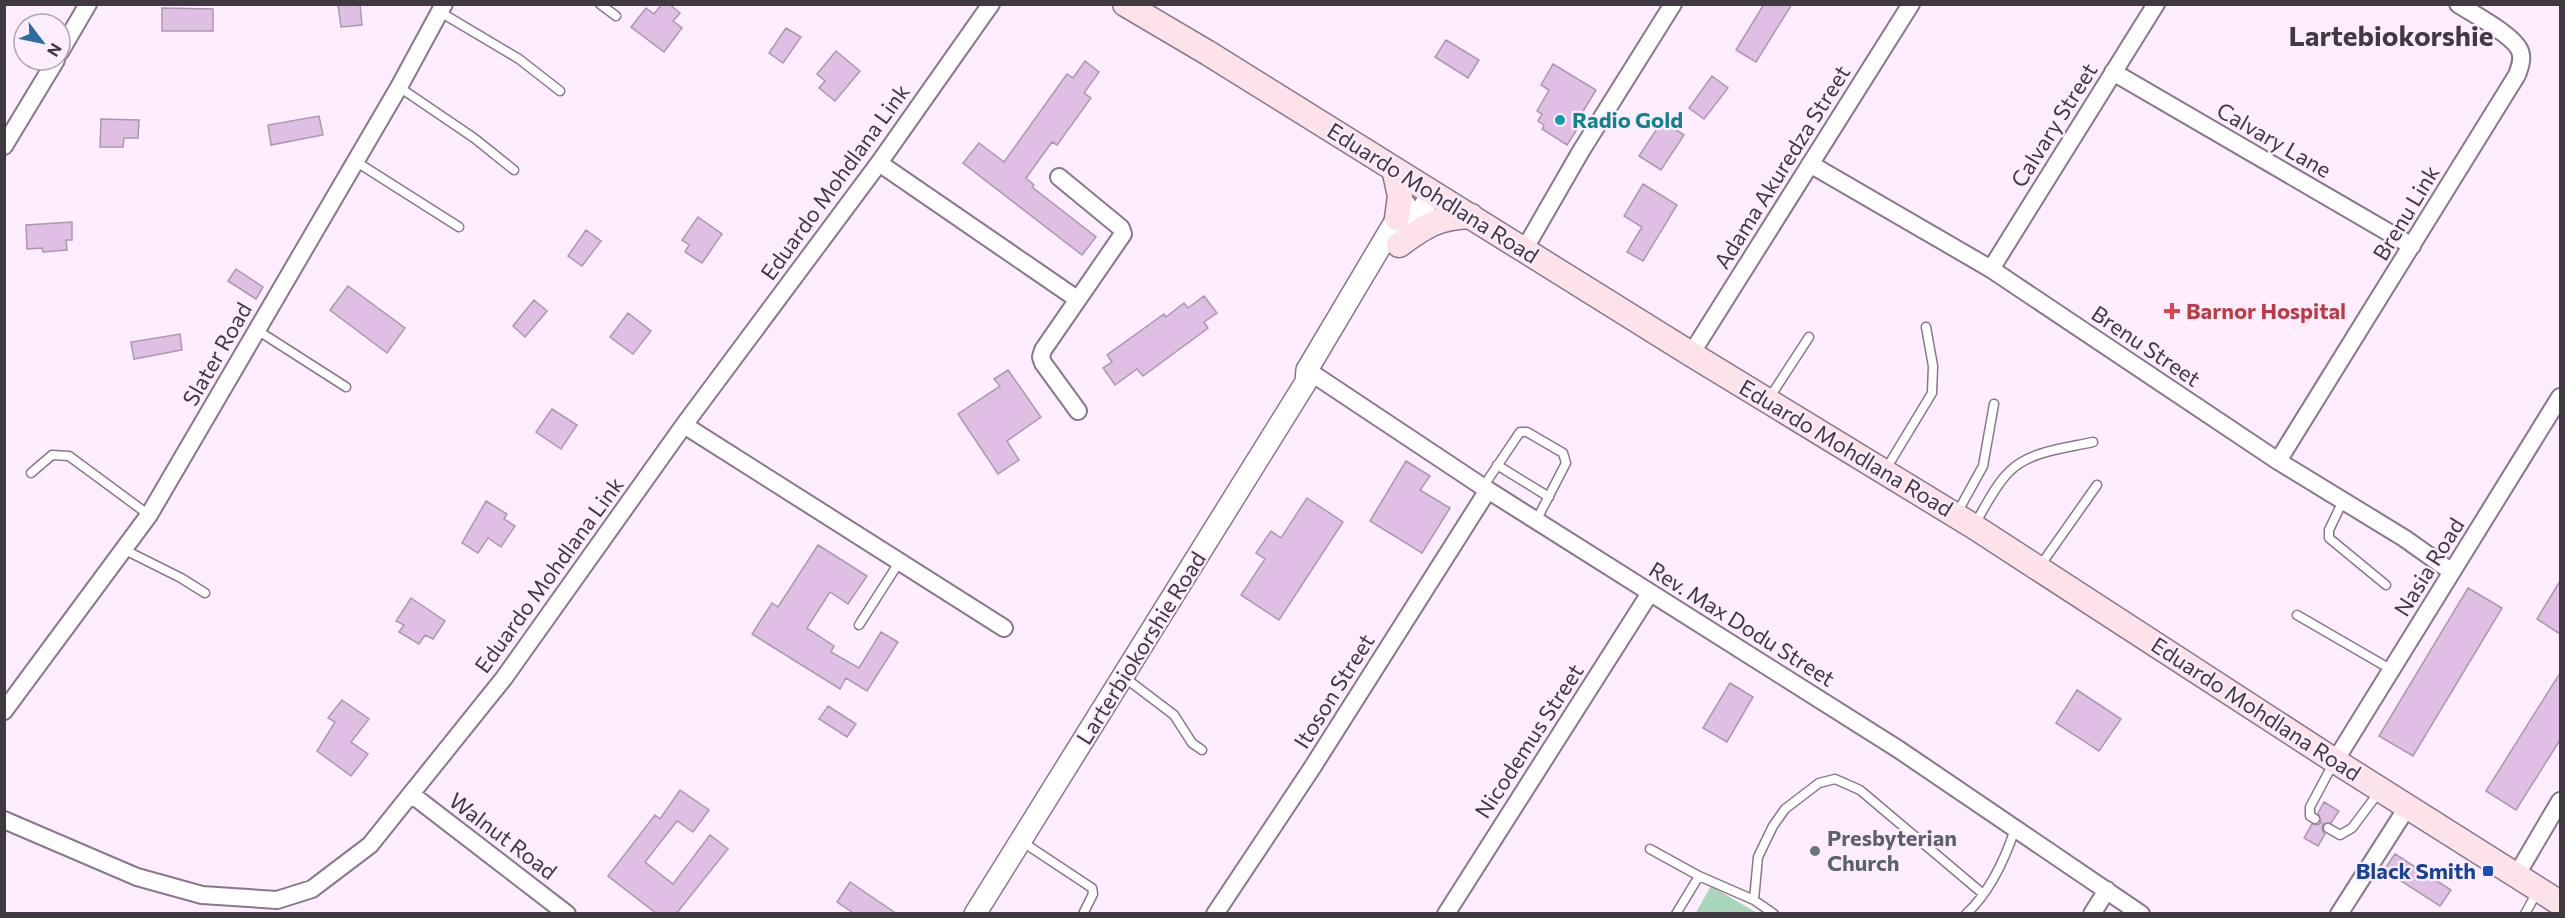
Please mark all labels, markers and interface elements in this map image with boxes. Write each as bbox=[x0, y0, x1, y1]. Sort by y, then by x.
north arrow bbox=[12, 12, 72, 72]
district label: Lartebiokorshie bbox=[2288, 18, 2494, 52]
text: N bbox=[44, 40, 66, 60]
street label: Calvary Street bbox=[2005, 58, 2102, 192]
street label: Adama Akuredza Street bbox=[1708, 60, 1855, 273]
street label: Eduardo Mohdlana Link bbox=[754, 78, 915, 285]
street label: Calvary Lane bbox=[2212, 96, 2336, 183]
place label: Radio Gold bbox=[1572, 106, 1683, 133]
marker: Radio Gold bbox=[1553, 113, 1567, 127]
street label: Eduardo Mohdlana Road bbox=[1323, 116, 1544, 269]
street label: Brenu Link bbox=[2367, 160, 2445, 265]
street label: Slater Road bbox=[176, 297, 257, 410]
place label: Barnor Hospital bbox=[2186, 297, 2346, 324]
street label: Brenu Street bbox=[2087, 299, 2206, 392]
marker: Barnor Hospital bbox=[2163, 302, 2181, 320]
street label: Eduardo Mohdlana Road bbox=[1735, 373, 1958, 522]
street label: Eduardo Mohdlana Link bbox=[468, 471, 629, 678]
street label: Nasia Road bbox=[2388, 513, 2469, 621]
street label: Larterbiokorshie Road bbox=[1070, 546, 1211, 749]
street label: Rev. Max Dodu Street bbox=[1644, 555, 1840, 692]
street label: Itoson Street bbox=[1288, 628, 1379, 753]
street label: Eduardo Mohdlana Road bbox=[2146, 631, 2366, 786]
street label: Nicodemus Street bbox=[1469, 659, 1589, 823]
street label: Walnut Road bbox=[444, 786, 562, 885]
place label: Presbyterian Church bbox=[1827, 824, 1957, 876]
marker: Presbyterian Church bbox=[1808, 844, 1822, 858]
place label: Black Smith bbox=[2356, 857, 2476, 884]
marker: Black Smith bbox=[2481, 864, 2495, 878]

